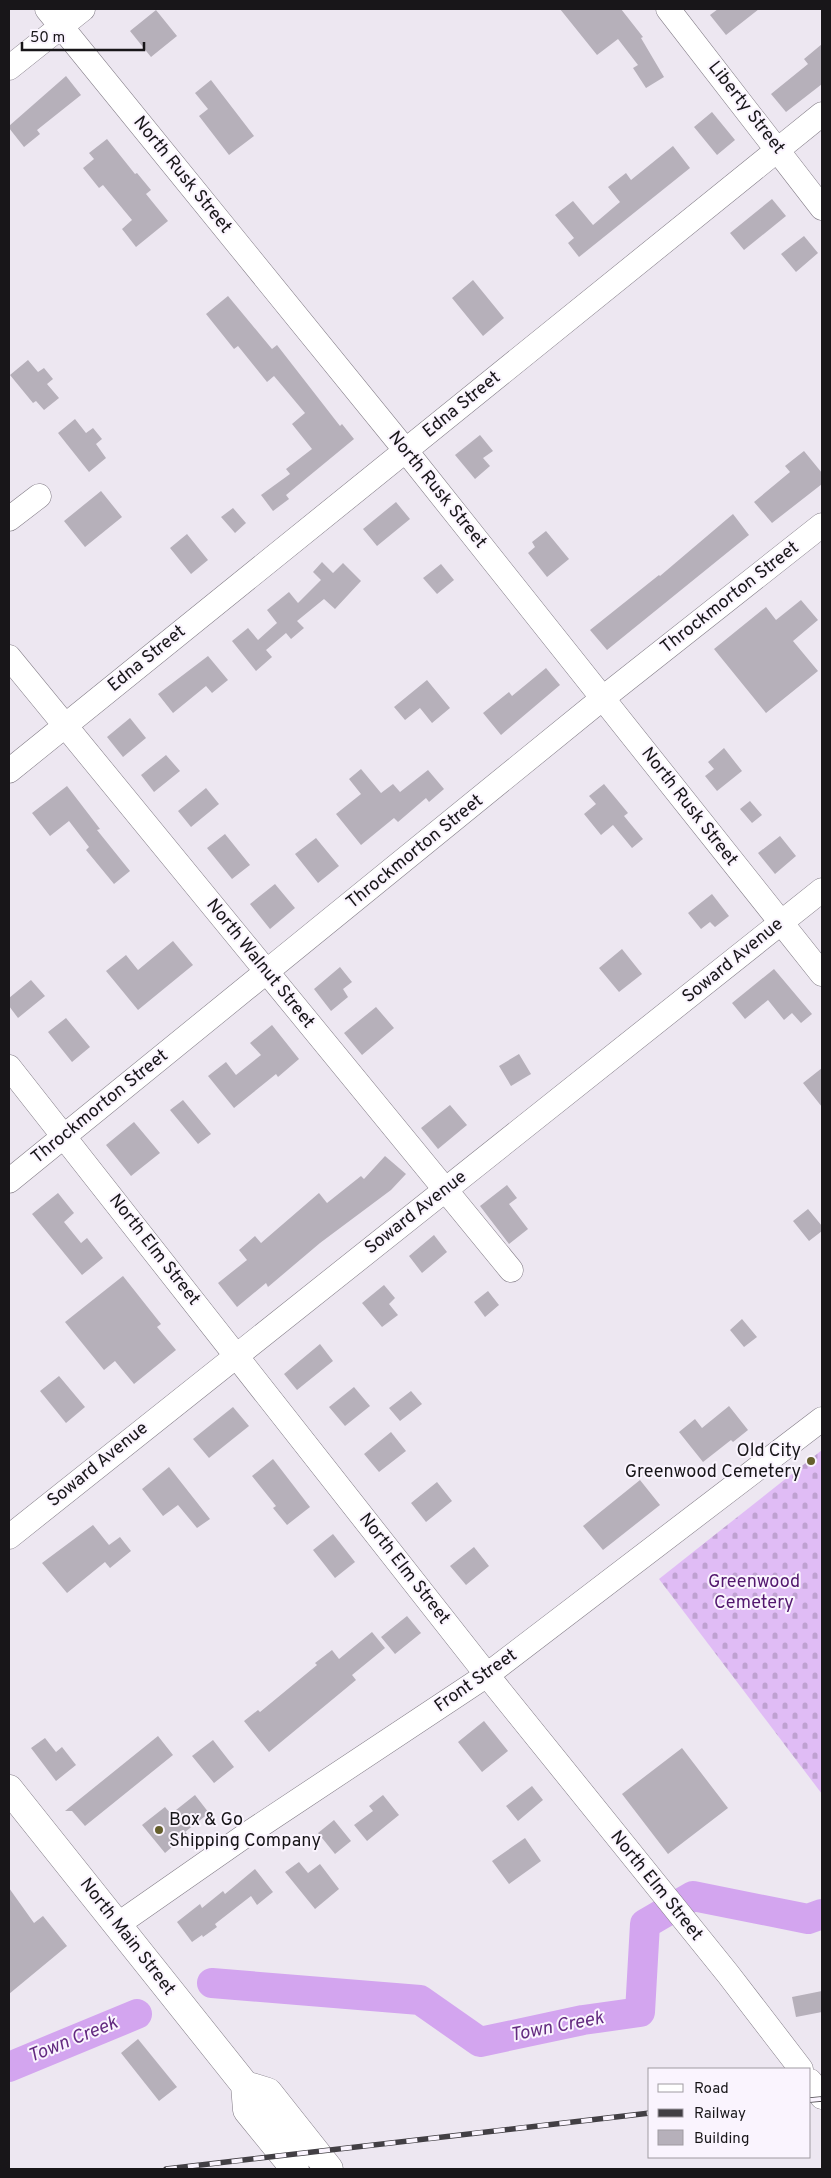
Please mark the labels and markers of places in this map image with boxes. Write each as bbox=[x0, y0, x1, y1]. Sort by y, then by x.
place label: Old City Greenwood Cemetery bbox=[625, 1440, 801, 1484]
marker: Old City Greenwood Cemetery bbox=[805, 1455, 817, 1467]
place label: Box & Go Shipping Company bbox=[169, 1809, 321, 1853]
marker: Box & Go Shipping Company bbox=[153, 1824, 165, 1836]

